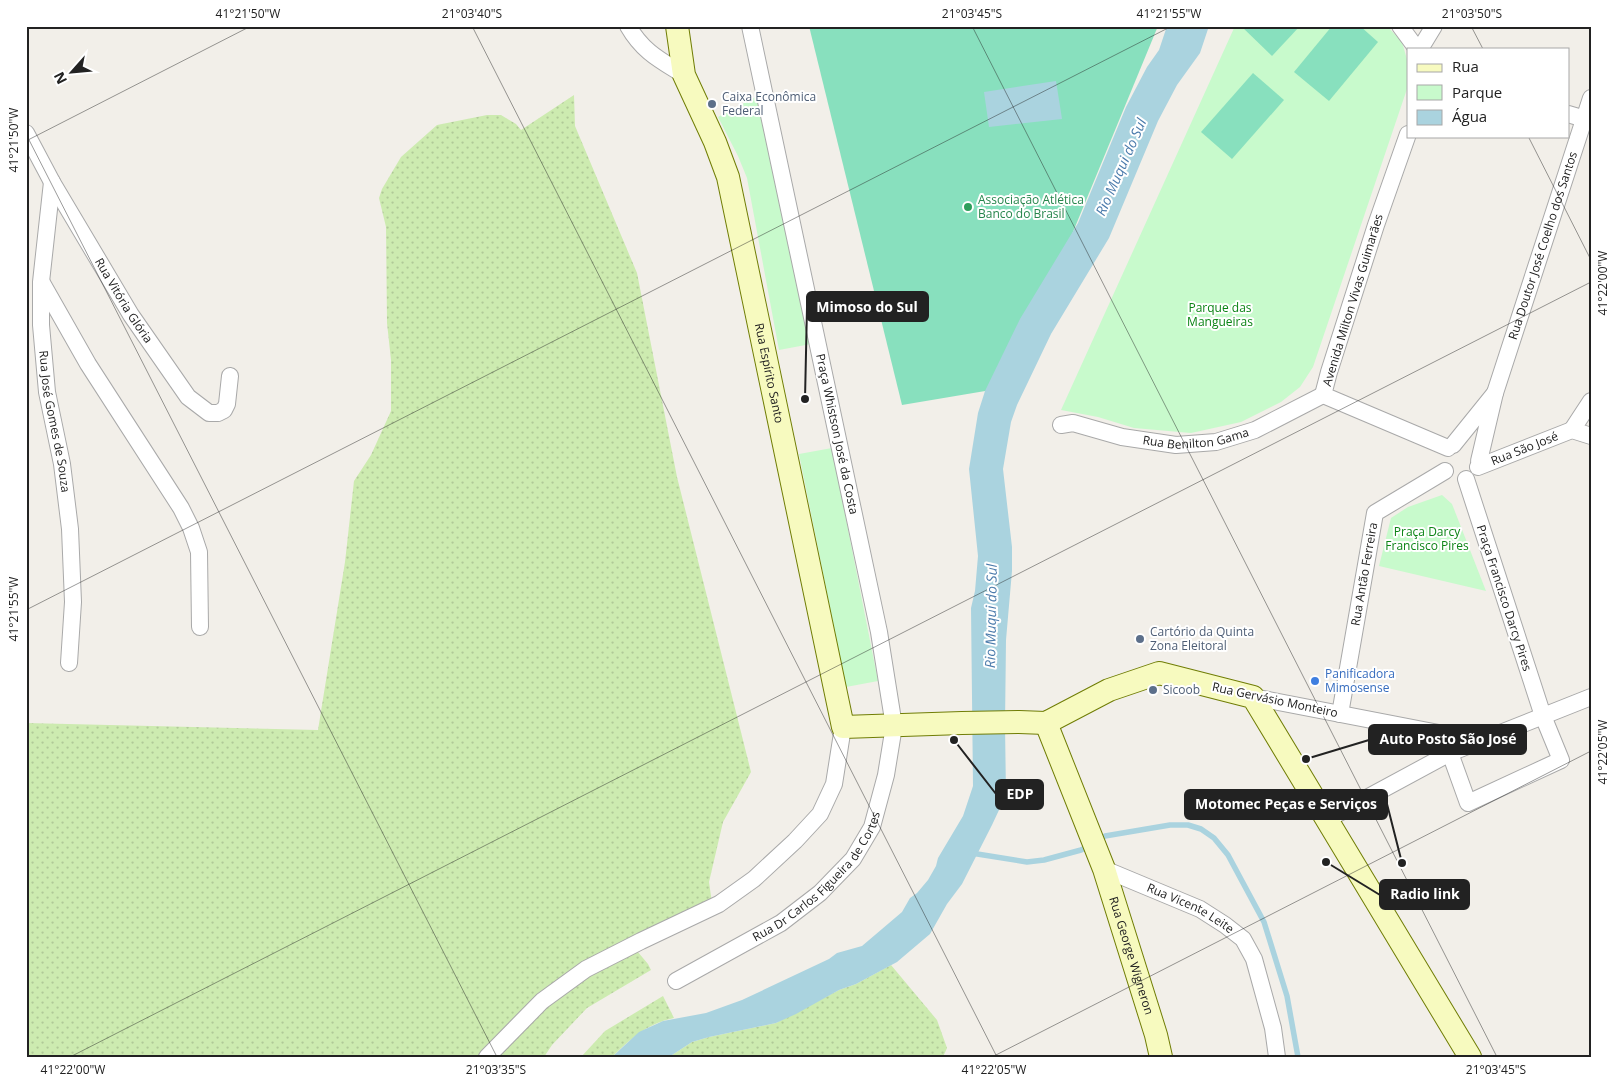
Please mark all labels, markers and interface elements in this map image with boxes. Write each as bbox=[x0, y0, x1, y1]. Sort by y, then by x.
text: 41°21'50"W bbox=[216, 5, 280, 22]
text: 21°03'40"S bbox=[442, 5, 502, 22]
text: 21°03'45"S bbox=[942, 5, 1002, 22]
text: 41°21'55"W bbox=[1137, 5, 1201, 22]
text: 21°03'50"S bbox=[1442, 5, 1502, 22]
north arrow bbox=[48, 48, 98, 98]
legend bbox=[1407, 48, 1570, 138]
text: Rua bbox=[1452, 56, 1479, 76]
text: N bbox=[49, 69, 71, 88]
text: Parque bbox=[1452, 82, 1502, 102]
place label: Caixa Econômica Federal bbox=[722, 88, 816, 119]
marker: Caixa Econômica Federal bbox=[706, 98, 718, 110]
text: Água bbox=[1452, 106, 1487, 126]
text: 41°21'50"W bbox=[5, 108, 22, 172]
water label: Rio Muqui do Sul bbox=[1091, 115, 1151, 218]
street label: Rua Doutor José Coelho dos Santos bbox=[1504, 149, 1581, 342]
place label: Associação Atlética Banco do Brasil bbox=[978, 191, 1084, 222]
marker: Associação Atlética Banco do Brasil bbox=[962, 201, 974, 213]
street label: Avenida Milton Vivas Guimarães bbox=[1318, 211, 1387, 388]
text: 41°22'00"W bbox=[1594, 251, 1611, 315]
street label: Rua Vitória Glória bbox=[91, 255, 157, 346]
callout: Mimoso do Sul bbox=[807, 292, 928, 321]
text: Mimoso do Sul bbox=[816, 297, 918, 316]
park label: Parque das Mangueiras bbox=[1187, 299, 1253, 330]
street label: Rua Espírito Santo bbox=[751, 321, 788, 425]
street label: Rua José Gomes de Souza bbox=[35, 350, 74, 493]
street label: Praça Whistson José da Costa bbox=[812, 352, 863, 516]
street label: Rua Benilton Gama bbox=[1142, 423, 1251, 453]
street label: Rua São José bbox=[1488, 427, 1561, 469]
street label: Rua Antão Ferreira bbox=[1346, 521, 1381, 627]
park label: Praça Darcy Francisco Pires bbox=[1385, 523, 1469, 554]
street label: Praça Francisco Darcy Pires bbox=[1473, 523, 1536, 673]
water label: Rio Muqui do Sul bbox=[980, 563, 1001, 668]
text: 41°21'55"W bbox=[5, 577, 22, 641]
place label: Cartório da Quinta Zona Eleitoral bbox=[1150, 623, 1254, 654]
marker: Cartório da Quinta Zona Eleitoral bbox=[1134, 633, 1146, 645]
place label: Panificadora Mimosense bbox=[1325, 665, 1395, 696]
marker: Panificadora Mimosense bbox=[1309, 675, 1321, 687]
street label: Rua Gervásio Monteiro bbox=[1211, 678, 1340, 721]
place label: Sicoob bbox=[1163, 681, 1200, 698]
marker: Sicoob bbox=[1147, 684, 1159, 696]
text: 41°22'05"W bbox=[1594, 720, 1611, 784]
callout: Auto Posto São José bbox=[1369, 725, 1526, 754]
text: Auto Posto São José bbox=[1379, 729, 1517, 748]
callout: EDP bbox=[996, 780, 1043, 809]
text: EDP bbox=[1007, 784, 1034, 803]
callout: Motomec Peças e Serviços bbox=[1185, 790, 1387, 819]
text: Motomec Peças e Serviços bbox=[1195, 794, 1377, 813]
street label: Rua Dr Carlos Figueira de Cortes bbox=[749, 809, 884, 945]
street label: Rua Vicente Leite bbox=[1144, 879, 1238, 937]
callout: Radio link bbox=[1380, 880, 1469, 909]
text: Radio link bbox=[1390, 884, 1460, 903]
street label: Rua George Wigneron bbox=[1105, 894, 1158, 1017]
text: 41°22'00"W bbox=[41, 1061, 105, 1078]
text: 21°03'35"S bbox=[466, 1061, 526, 1078]
text: 41°22'05"W bbox=[962, 1061, 1026, 1078]
text: 21°03'45"S bbox=[1466, 1061, 1526, 1078]

